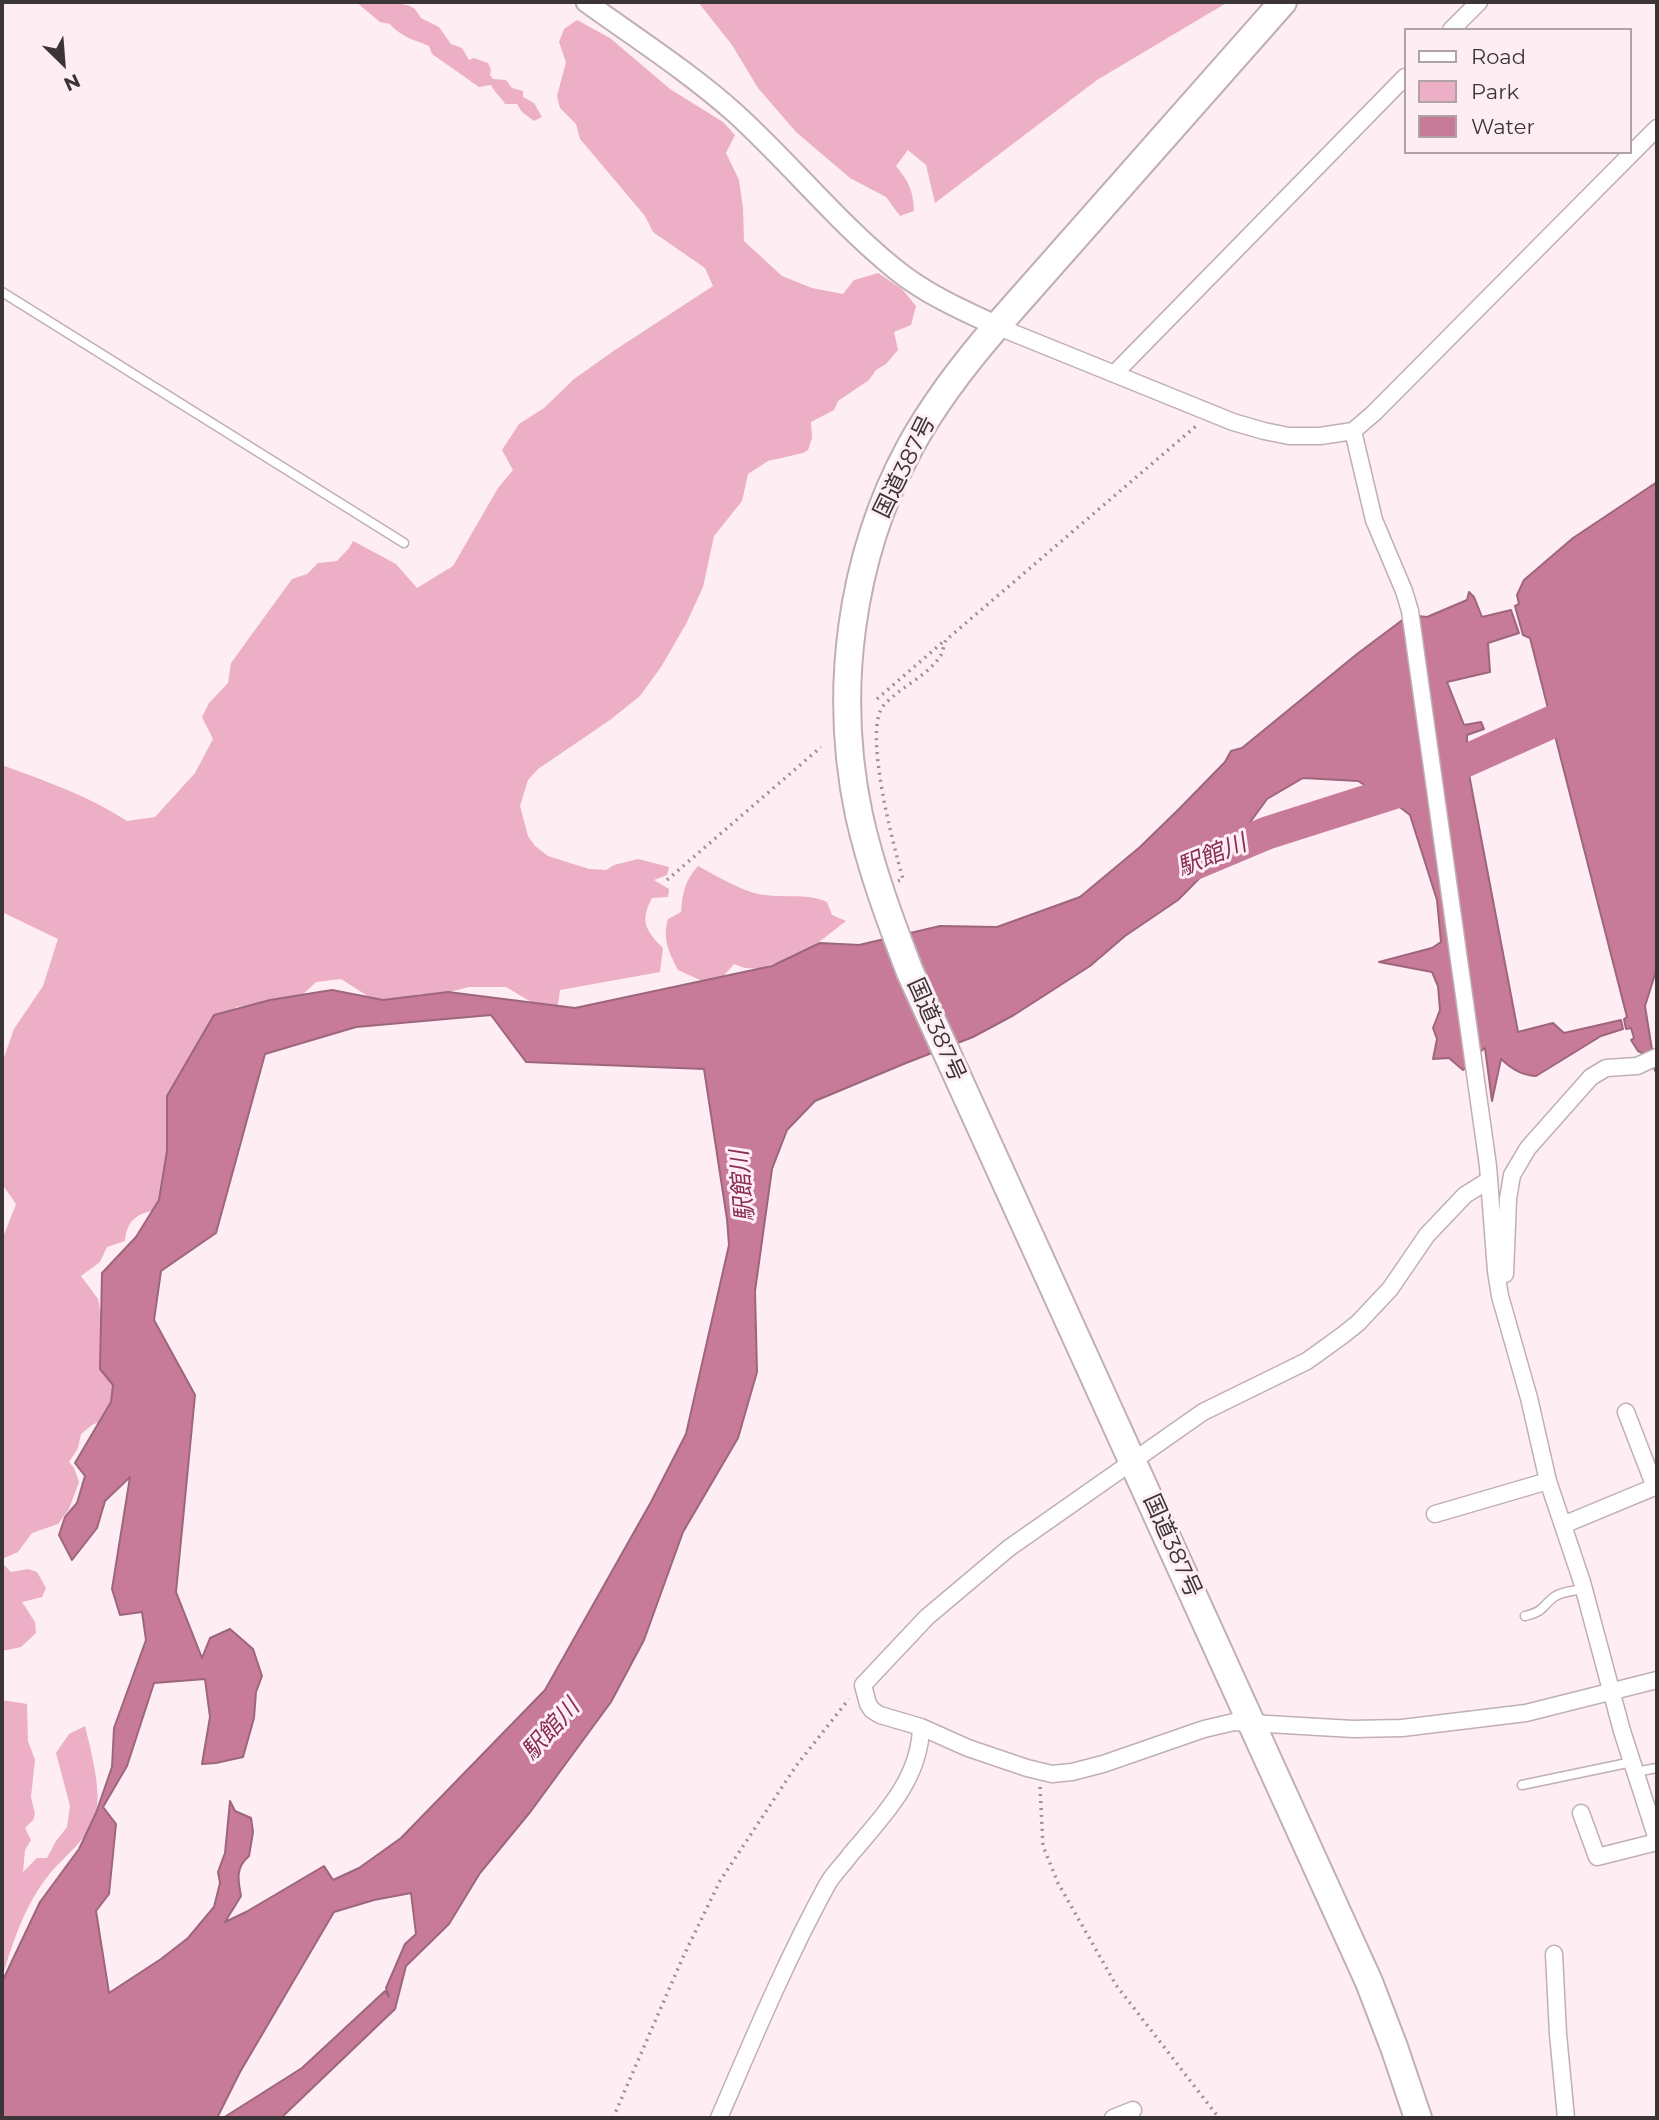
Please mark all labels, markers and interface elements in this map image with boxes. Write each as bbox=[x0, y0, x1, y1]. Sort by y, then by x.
north arrow bbox=[28, 28, 98, 98]
legend bbox=[1404, 28, 1631, 154]
text: Road bbox=[1471, 44, 1526, 69]
text: N bbox=[60, 69, 84, 96]
text: Park bbox=[1471, 79, 1519, 104]
text: Water bbox=[1471, 114, 1535, 139]
street label: 国道387号 bbox=[868, 411, 942, 523]
water label: 駅館川 bbox=[1173, 829, 1251, 883]
street label: 国道387号 bbox=[901, 974, 971, 1086]
water label: 駅館川 bbox=[726, 1149, 760, 1223]
street label: 国道387号 bbox=[1137, 1490, 1207, 1602]
water label: 駅館川 bbox=[516, 1694, 586, 1766]

